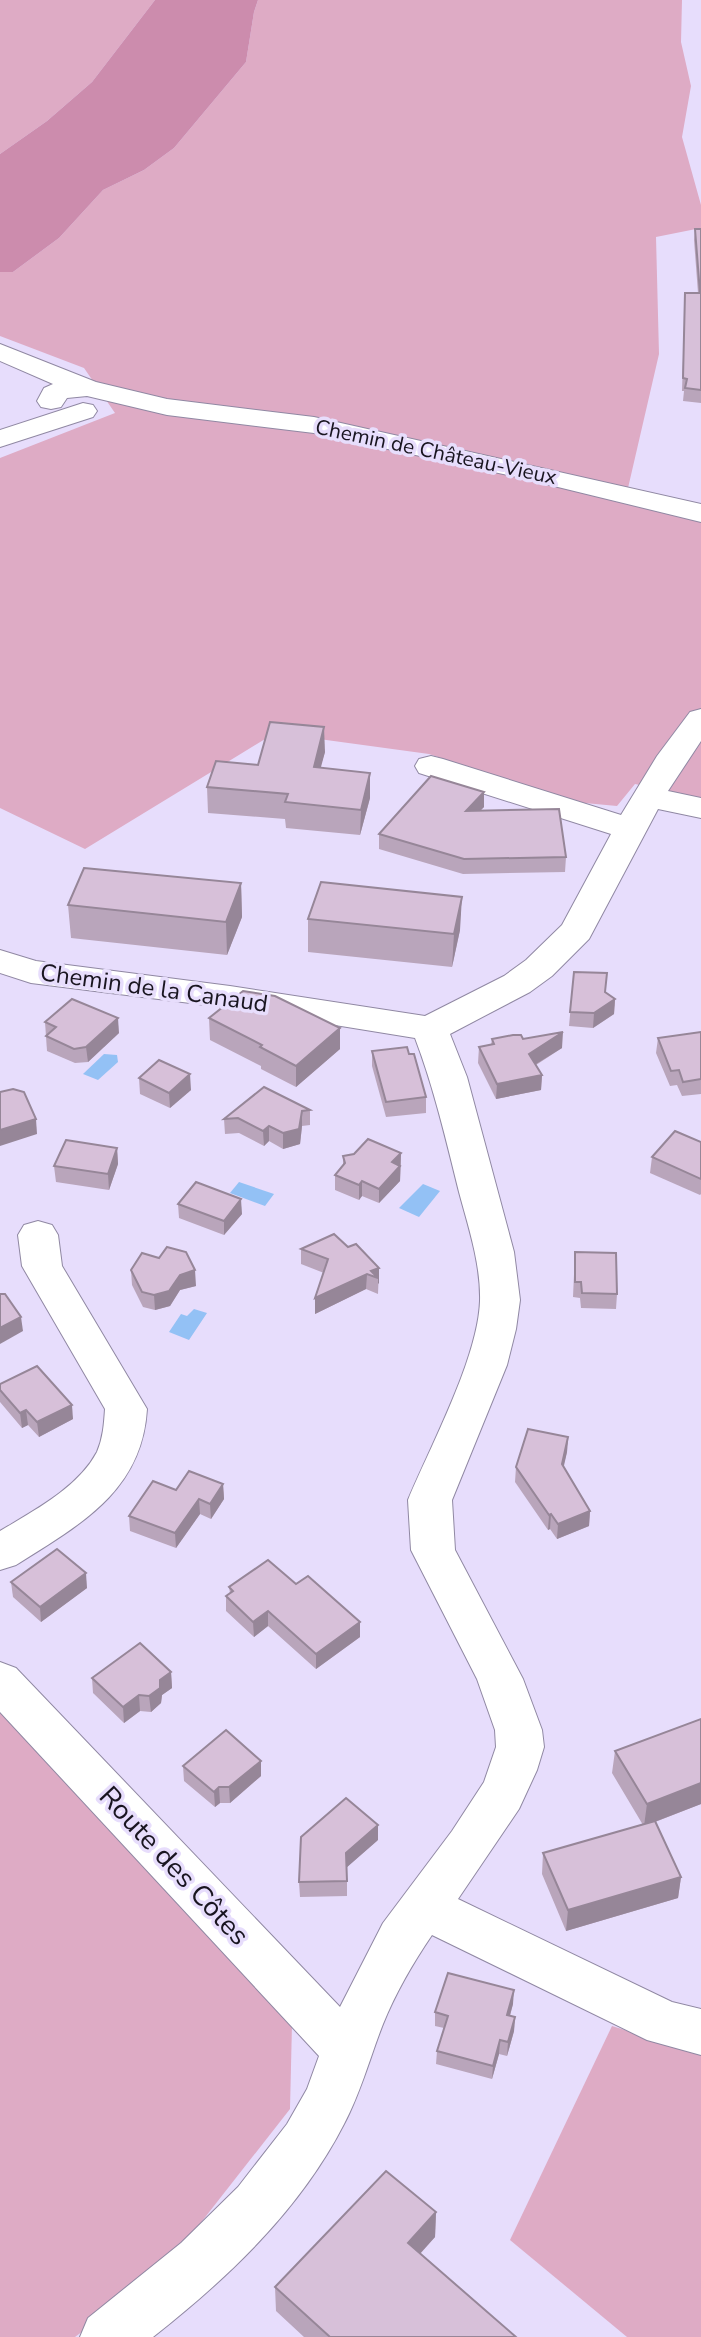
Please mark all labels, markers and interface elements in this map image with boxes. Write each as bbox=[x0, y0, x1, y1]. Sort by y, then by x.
street label: Chemin de Château-Vieux bbox=[313, 413, 559, 491]
street label: Chemin de la Canaud bbox=[38, 956, 270, 1020]
street label: Route des Côtes bbox=[90, 1778, 258, 1954]

